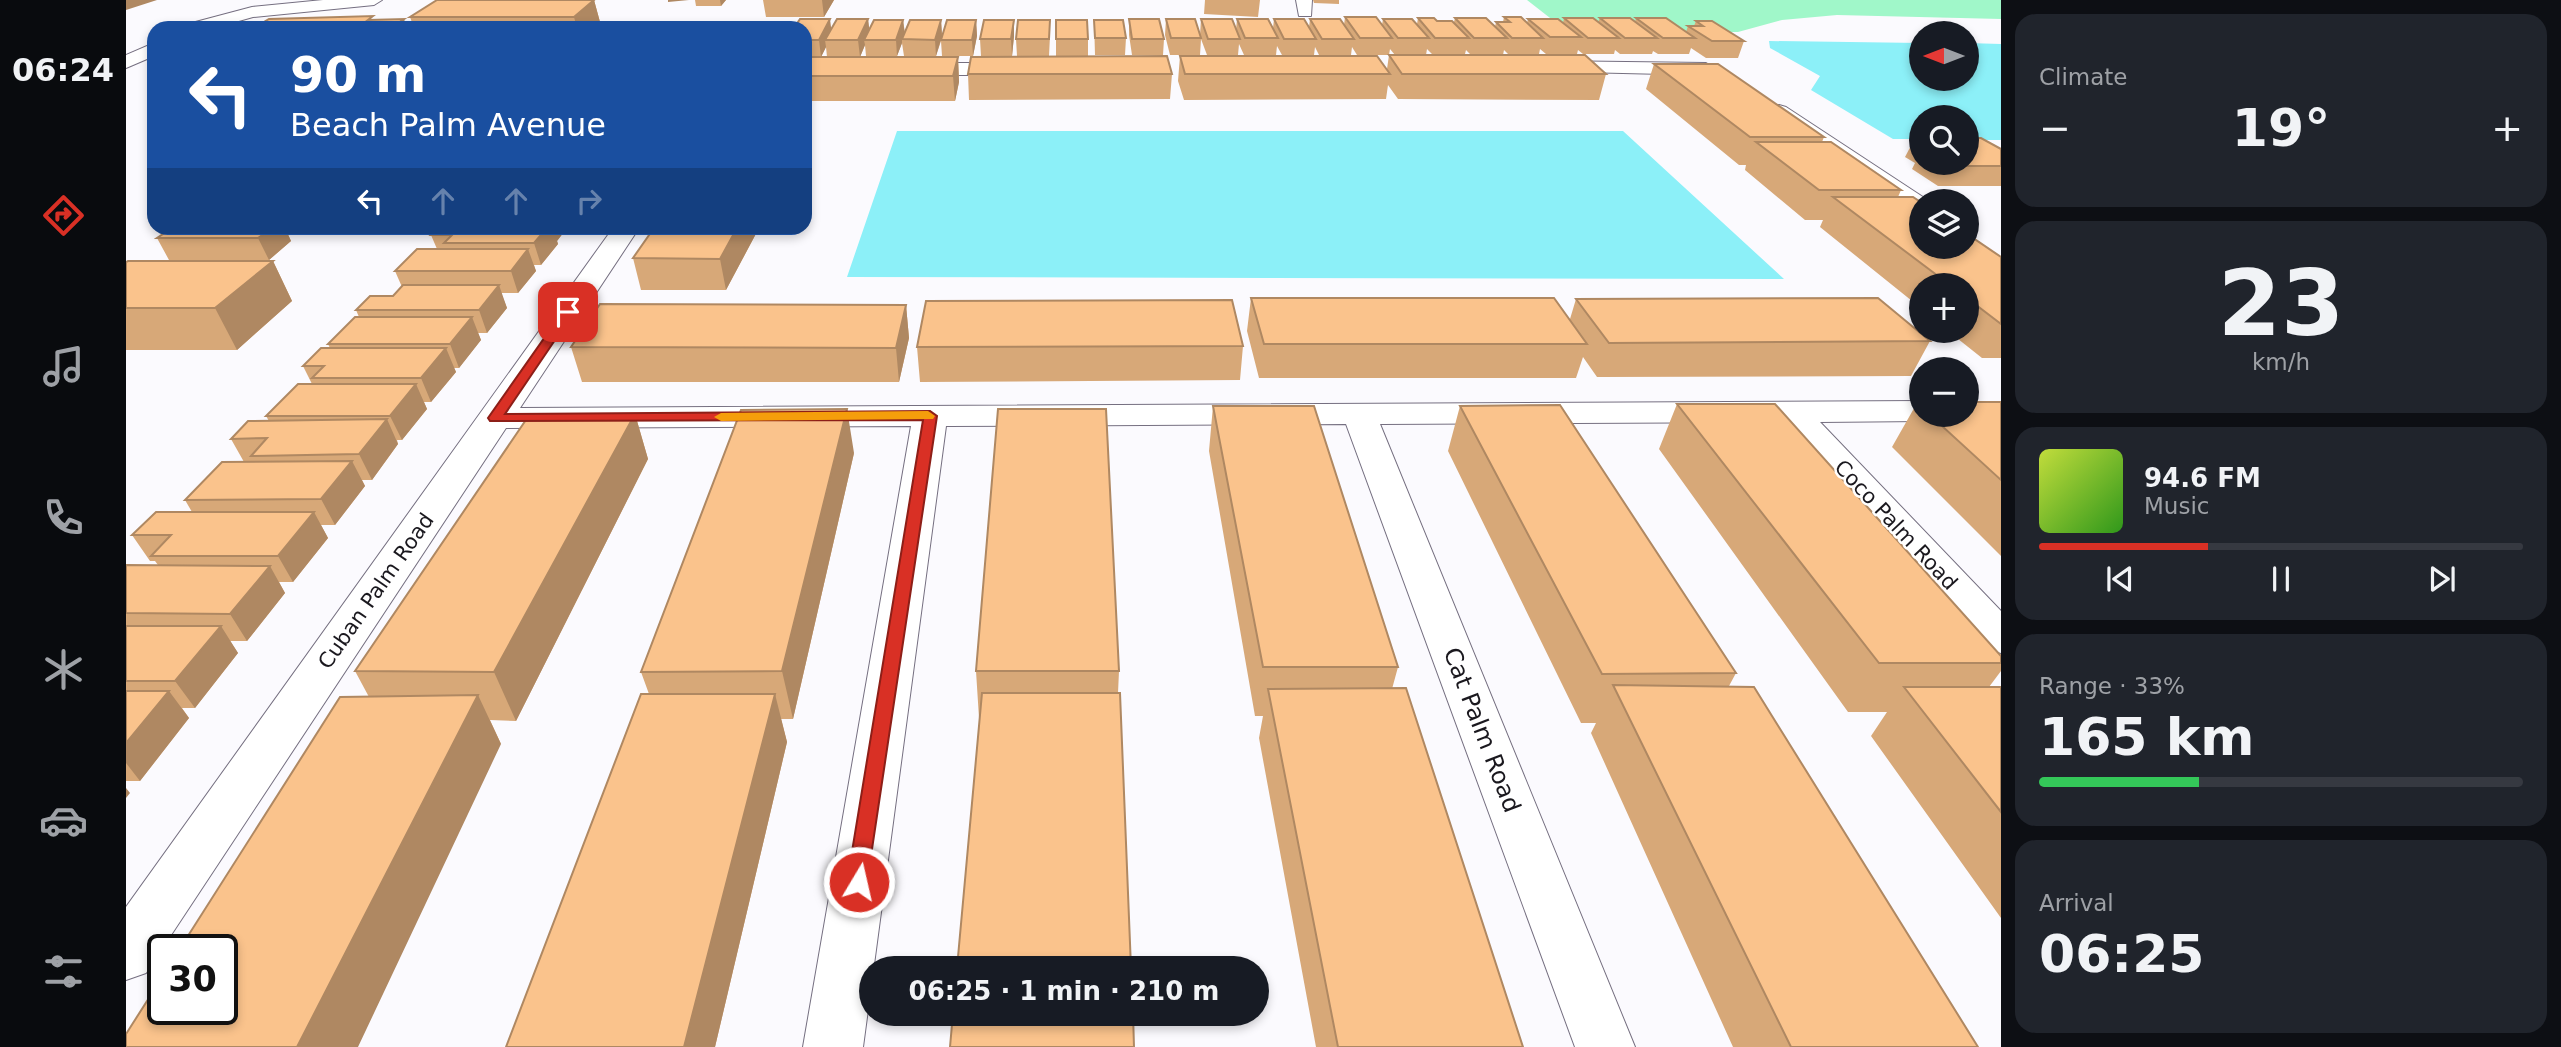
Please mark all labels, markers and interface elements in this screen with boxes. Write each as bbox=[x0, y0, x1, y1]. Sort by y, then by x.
north arrow bbox=[1909, 21, 1979, 91]
map controls bbox=[1909, 21, 1979, 427]
text: 90 m bbox=[290, 47, 426, 104]
icon: left bbox=[175, 49, 266, 140]
text: 06:24 bbox=[12, 51, 114, 89]
text: Climate bbox=[2039, 64, 2128, 90]
text: 19° bbox=[2232, 98, 2330, 158]
button: search bbox=[1909, 105, 1979, 175]
text: Beach Palm Avenue bbox=[290, 106, 606, 144]
text: − bbox=[2039, 106, 2071, 150]
text: + bbox=[2491, 106, 2523, 150]
icon: left bbox=[351, 182, 389, 220]
icon: ahead bbox=[424, 182, 462, 220]
icon: ahead bbox=[497, 182, 535, 220]
icon: right bbox=[570, 182, 608, 220]
button: layers bbox=[1909, 189, 1979, 259]
icon: directions bbox=[39, 191, 88, 240]
text: 23 bbox=[2218, 251, 2344, 356]
button: + bbox=[1909, 273, 1979, 343]
pin bbox=[538, 282, 598, 342]
icon: arrive bbox=[549, 293, 587, 331]
icon: music bbox=[39, 342, 88, 391]
text: km/h bbox=[2252, 349, 2310, 375]
button: − bbox=[1909, 357, 1979, 427]
street label: Coco Palm Road bbox=[1830, 455, 1962, 595]
text: 94.6 FM bbox=[2144, 463, 2261, 493]
icon: phone bbox=[39, 493, 88, 542]
text: Music bbox=[2144, 493, 2209, 519]
street label: Cuban Palm Road bbox=[313, 509, 439, 673]
icon: previous bbox=[2101, 560, 2139, 598]
icon: pause bbox=[2262, 560, 2300, 598]
icon: next bbox=[2423, 560, 2461, 598]
street label: Cat Palm Road bbox=[1438, 644, 1526, 816]
icon: climate bbox=[39, 645, 88, 694]
text: Range · 33% bbox=[2039, 673, 2185, 699]
text: 165 km bbox=[2039, 707, 2254, 767]
icon: car bbox=[39, 796, 88, 845]
position arrow bbox=[822, 845, 896, 919]
text: Arrival bbox=[2039, 890, 2114, 916]
text: 06:25 bbox=[2039, 924, 2205, 984]
speed limit sign: 30 bbox=[147, 934, 238, 1025]
icon: filters bbox=[39, 947, 88, 996]
text: 06:25 · 1 min · 210 m bbox=[909, 976, 1219, 1006]

